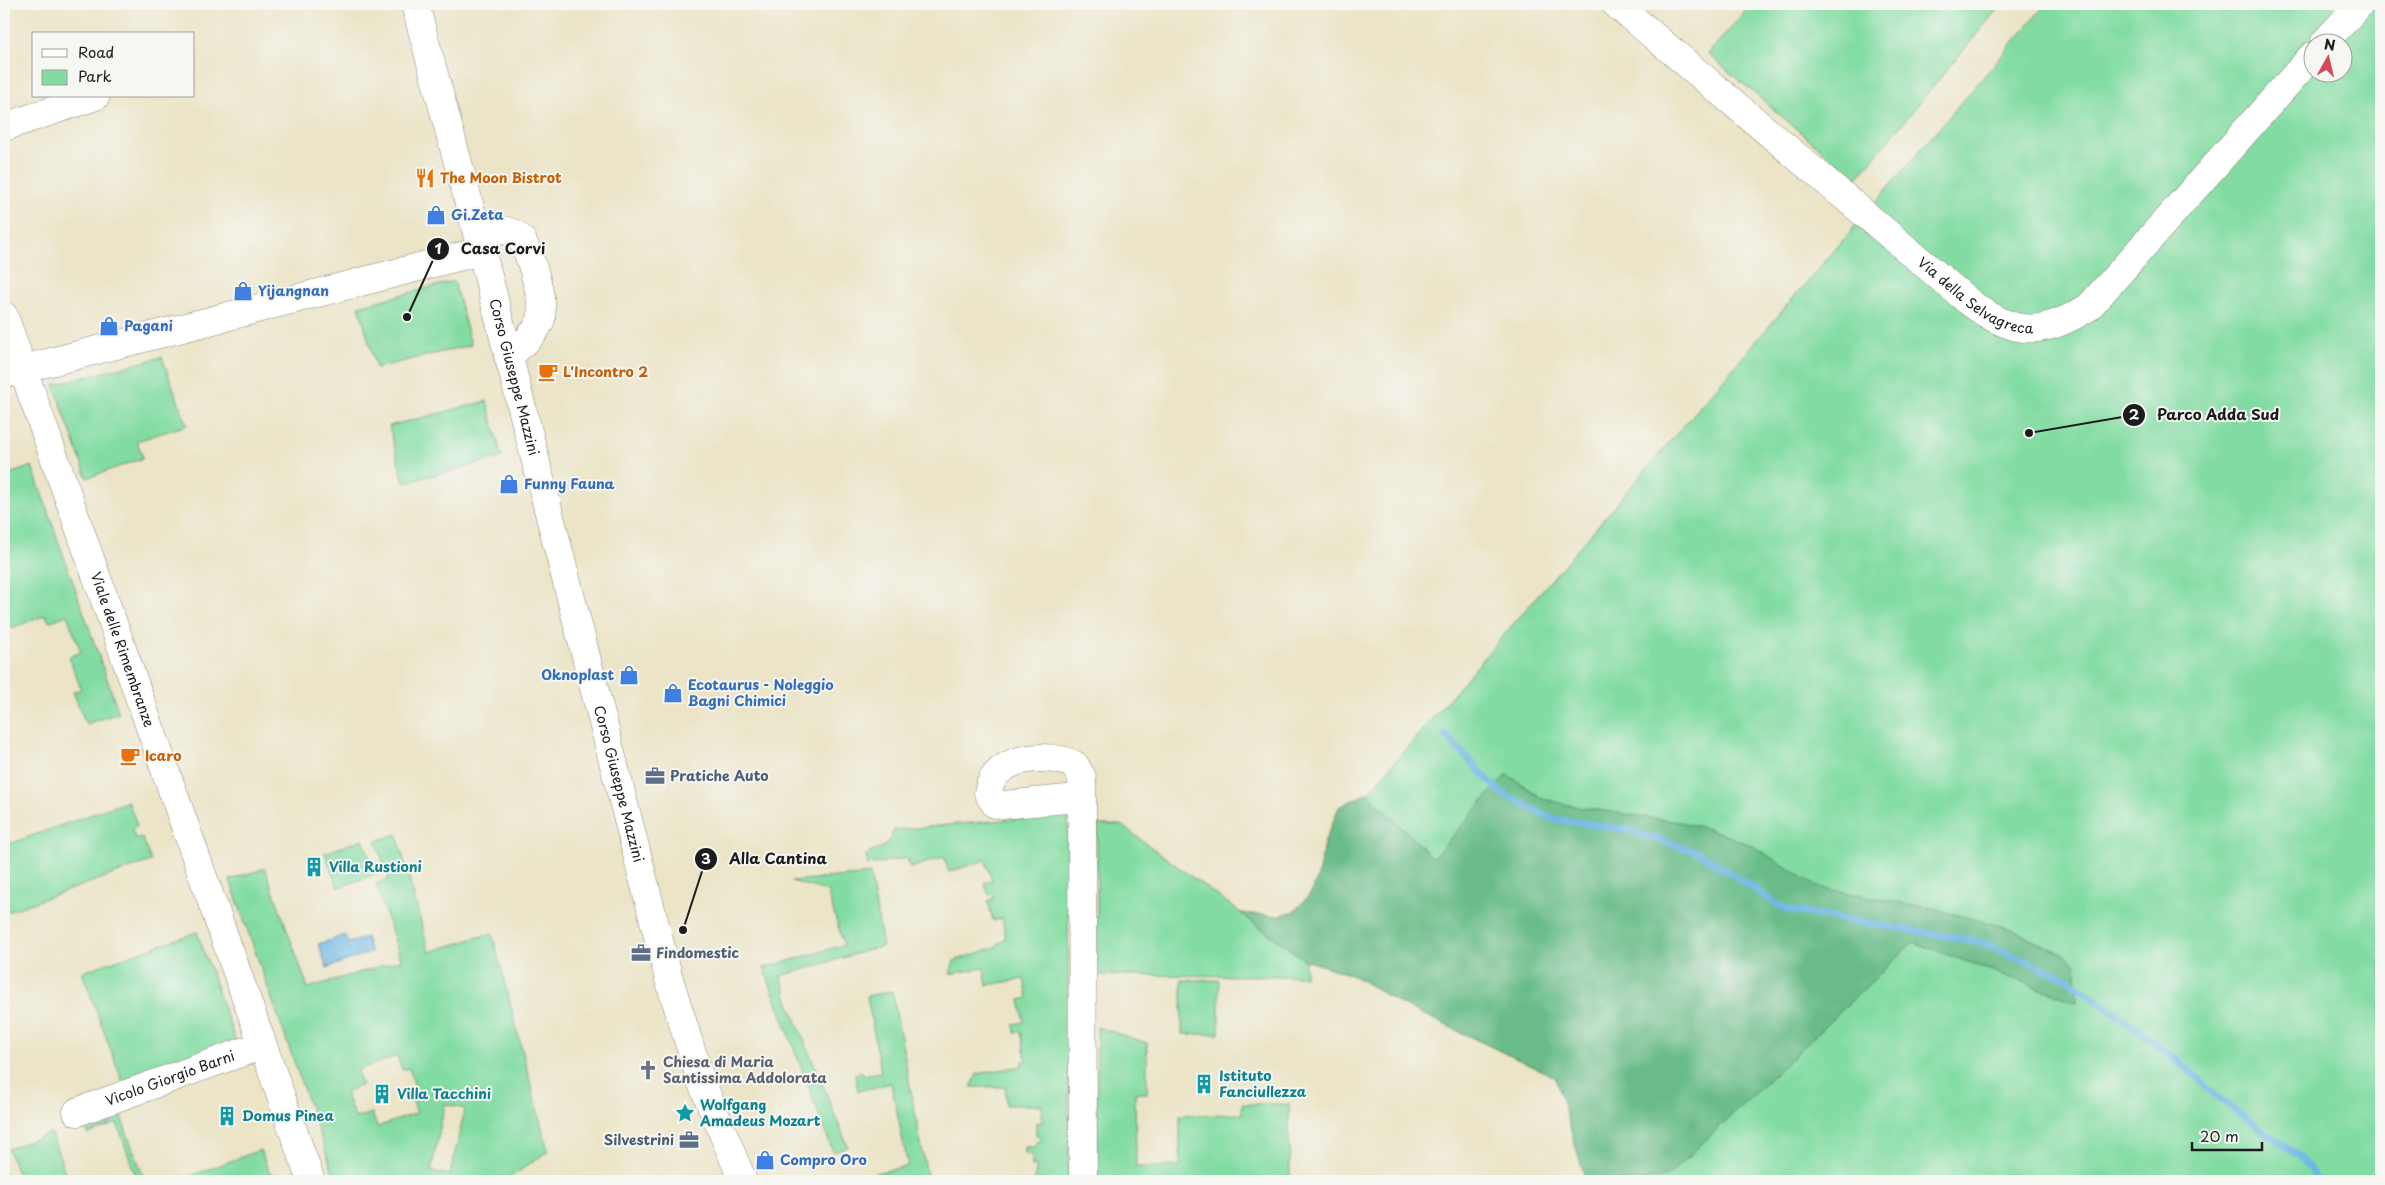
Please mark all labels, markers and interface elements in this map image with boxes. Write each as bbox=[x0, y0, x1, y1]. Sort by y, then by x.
legend bbox=[32, 32, 195, 98]
north arrow bbox=[2302, 32, 2352, 82]
text: N bbox=[2323, 33, 2337, 56]
text: Road bbox=[78, 40, 114, 63]
text: Park bbox=[78, 64, 112, 87]
restaurant icon: The Moon Bistrot bbox=[414, 167, 436, 189]
place label: The Moon Bistrot bbox=[440, 167, 562, 188]
shop icon: Gi.Zeta bbox=[425, 204, 447, 226]
place label: Gi.Zeta bbox=[451, 204, 504, 225]
callout: Casa Corvi bbox=[426, 234, 554, 264]
text: 1 bbox=[434, 236, 442, 259]
text: Casa Corvi bbox=[461, 236, 545, 259]
street label: Via della Selvagreca bbox=[1913, 252, 2034, 339]
shop icon: Yijangnan bbox=[232, 280, 254, 302]
place label: Yijangnan bbox=[258, 280, 329, 301]
street label: Corso Giuseppe Mazzini bbox=[484, 296, 545, 458]
shop icon: Pagani bbox=[98, 315, 120, 337]
place label: Pagani bbox=[124, 315, 173, 336]
cafe icon: L'Incontro 2 bbox=[537, 361, 559, 383]
place label: L'Incontro 2 bbox=[563, 361, 648, 382]
callout: Parco Adda Sud bbox=[2121, 400, 2289, 430]
text: 2 bbox=[2129, 402, 2140, 425]
text: Parco Adda Sud bbox=[2157, 402, 2279, 425]
shop icon: Funny Fauna bbox=[498, 473, 520, 495]
place label: Funny Fauna bbox=[524, 473, 615, 494]
street label: Viale delle Rimembranze bbox=[86, 569, 160, 730]
place label: Oknoplast bbox=[541, 664, 614, 685]
shop icon: Oknoplast bbox=[618, 664, 640, 686]
place label: Ecotaurus - Noleggio Bagni Chimici bbox=[688, 674, 834, 711]
shop icon: Ecotaurus - Noleggio Bagni Chimici bbox=[662, 682, 684, 704]
street label: Corso Giuseppe Mazzini bbox=[589, 703, 650, 864]
cafe icon: Icaro bbox=[119, 745, 141, 767]
place label: Icaro bbox=[145, 745, 181, 766]
office icon: Pratiche Auto bbox=[644, 765, 666, 787]
place label: Pratiche Auto bbox=[670, 765, 769, 786]
callout: Alla Cantina bbox=[694, 844, 837, 874]
text: 3 bbox=[701, 846, 711, 869]
text: Alla Cantina bbox=[728, 846, 827, 869]
building icon: Villa Rustioni bbox=[303, 856, 325, 878]
place label: Villa Rustioni bbox=[329, 856, 422, 877]
office icon: Findomestic bbox=[630, 942, 652, 964]
place label: Findomestic bbox=[656, 942, 740, 963]
street label: Vicolo Giorgio Barni bbox=[102, 1045, 238, 1111]
place label: Chiesa di Maria Santissima Addolorata bbox=[663, 1051, 827, 1088]
church icon: Chiesa di Maria Santissima Addolorata bbox=[637, 1059, 659, 1081]
place label: Istituto Fanciullezza bbox=[1219, 1065, 1307, 1102]
building icon: Istituto Fanciullezza bbox=[1193, 1073, 1215, 1095]
building icon: Villa Tacchini bbox=[371, 1083, 393, 1105]
place label: Villa Tacchini bbox=[397, 1083, 491, 1104]
place label: Wolfgang Amadeus Mozart bbox=[699, 1094, 821, 1131]
place icon: Wolfgang Amadeus Mozart bbox=[674, 1102, 696, 1124]
building icon: Domus Pinea bbox=[216, 1105, 238, 1127]
place label: Domus Pinea bbox=[242, 1105, 334, 1126]
scale bar bbox=[2192, 1120, 2262, 1152]
text: 20 m bbox=[2200, 1124, 2239, 1147]
place label: Silvestrini bbox=[604, 1129, 674, 1150]
office icon: Silvestrini bbox=[678, 1129, 700, 1151]
shop icon: Compro Oro bbox=[754, 1149, 776, 1171]
place label: Compro Oro bbox=[780, 1149, 867, 1170]

